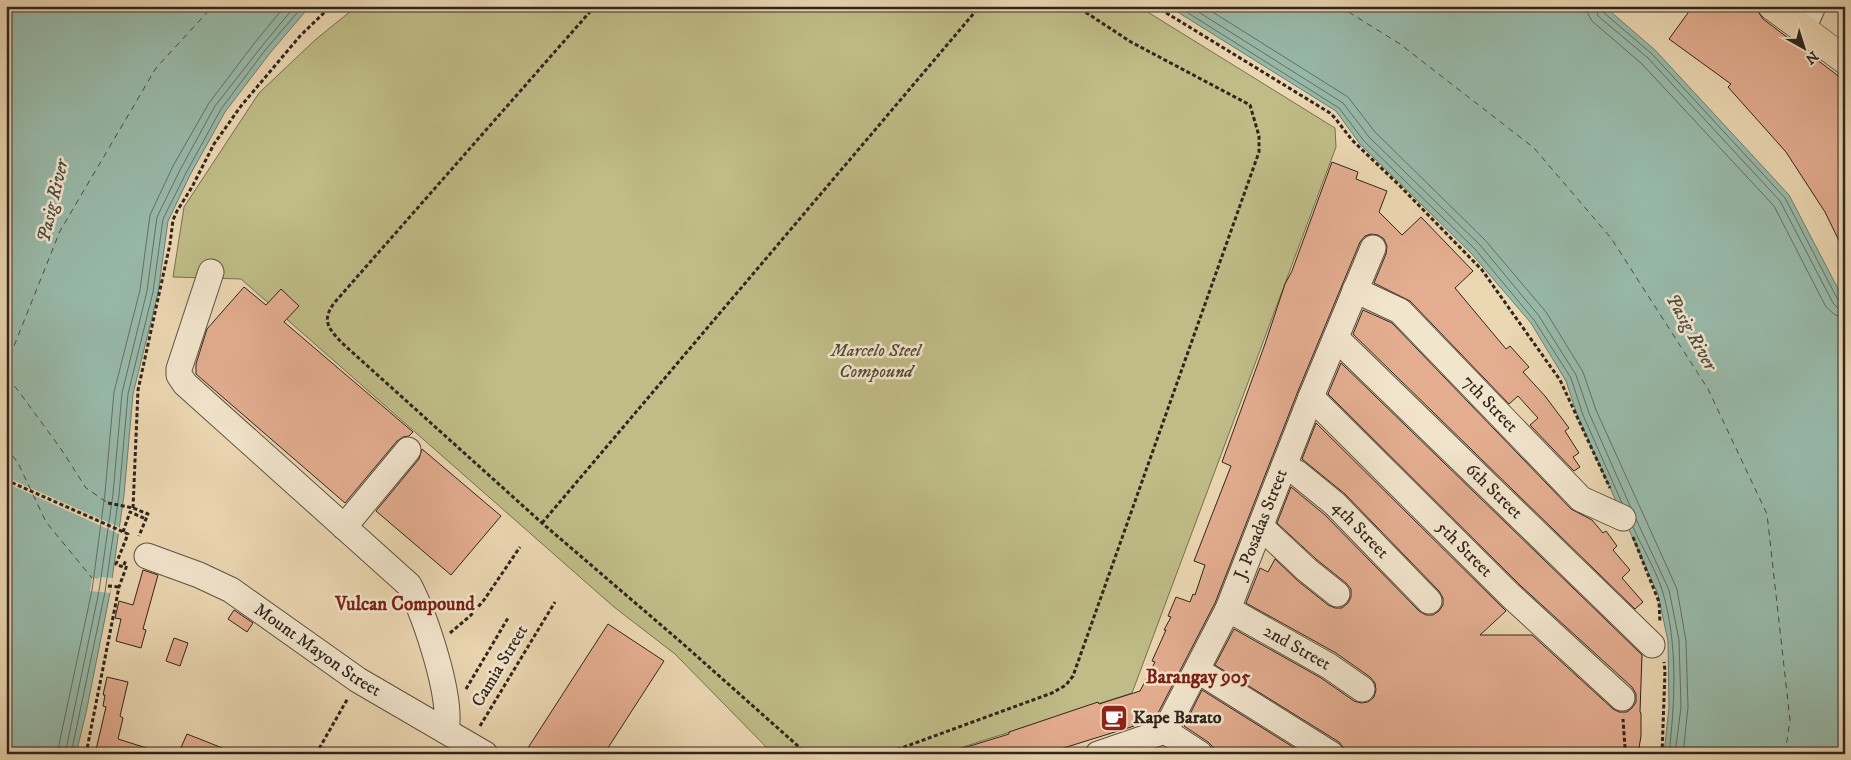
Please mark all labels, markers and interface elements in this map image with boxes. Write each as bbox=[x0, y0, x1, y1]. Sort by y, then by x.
north arrow bbox=[1778, 22, 1828, 72]
text: N bbox=[1801, 47, 1822, 68]
water label: Pasig River bbox=[32, 155, 74, 245]
water label: Pasig River bbox=[1660, 290, 1723, 376]
park label: Marcelo Steel Compound bbox=[829, 340, 923, 383]
street label: 7th Street bbox=[1457, 371, 1522, 438]
street label: 6th Street bbox=[1461, 459, 1527, 524]
street label: J. Posadas Street bbox=[1229, 466, 1293, 585]
street label: 4th Street bbox=[1327, 496, 1393, 564]
street label: 5th Street bbox=[1431, 517, 1497, 582]
district label: Vulcan Compound bbox=[334, 593, 475, 616]
street label: Mount Mayon Street bbox=[249, 599, 385, 702]
street label: 2nd Street bbox=[1259, 620, 1334, 676]
street label: Camia Street bbox=[467, 621, 533, 711]
district label: Barangay 905 bbox=[1146, 666, 1251, 689]
cafe icon: Kape Barato bbox=[1099, 703, 1129, 733]
place label: Kape Barato bbox=[1133, 707, 1222, 729]

